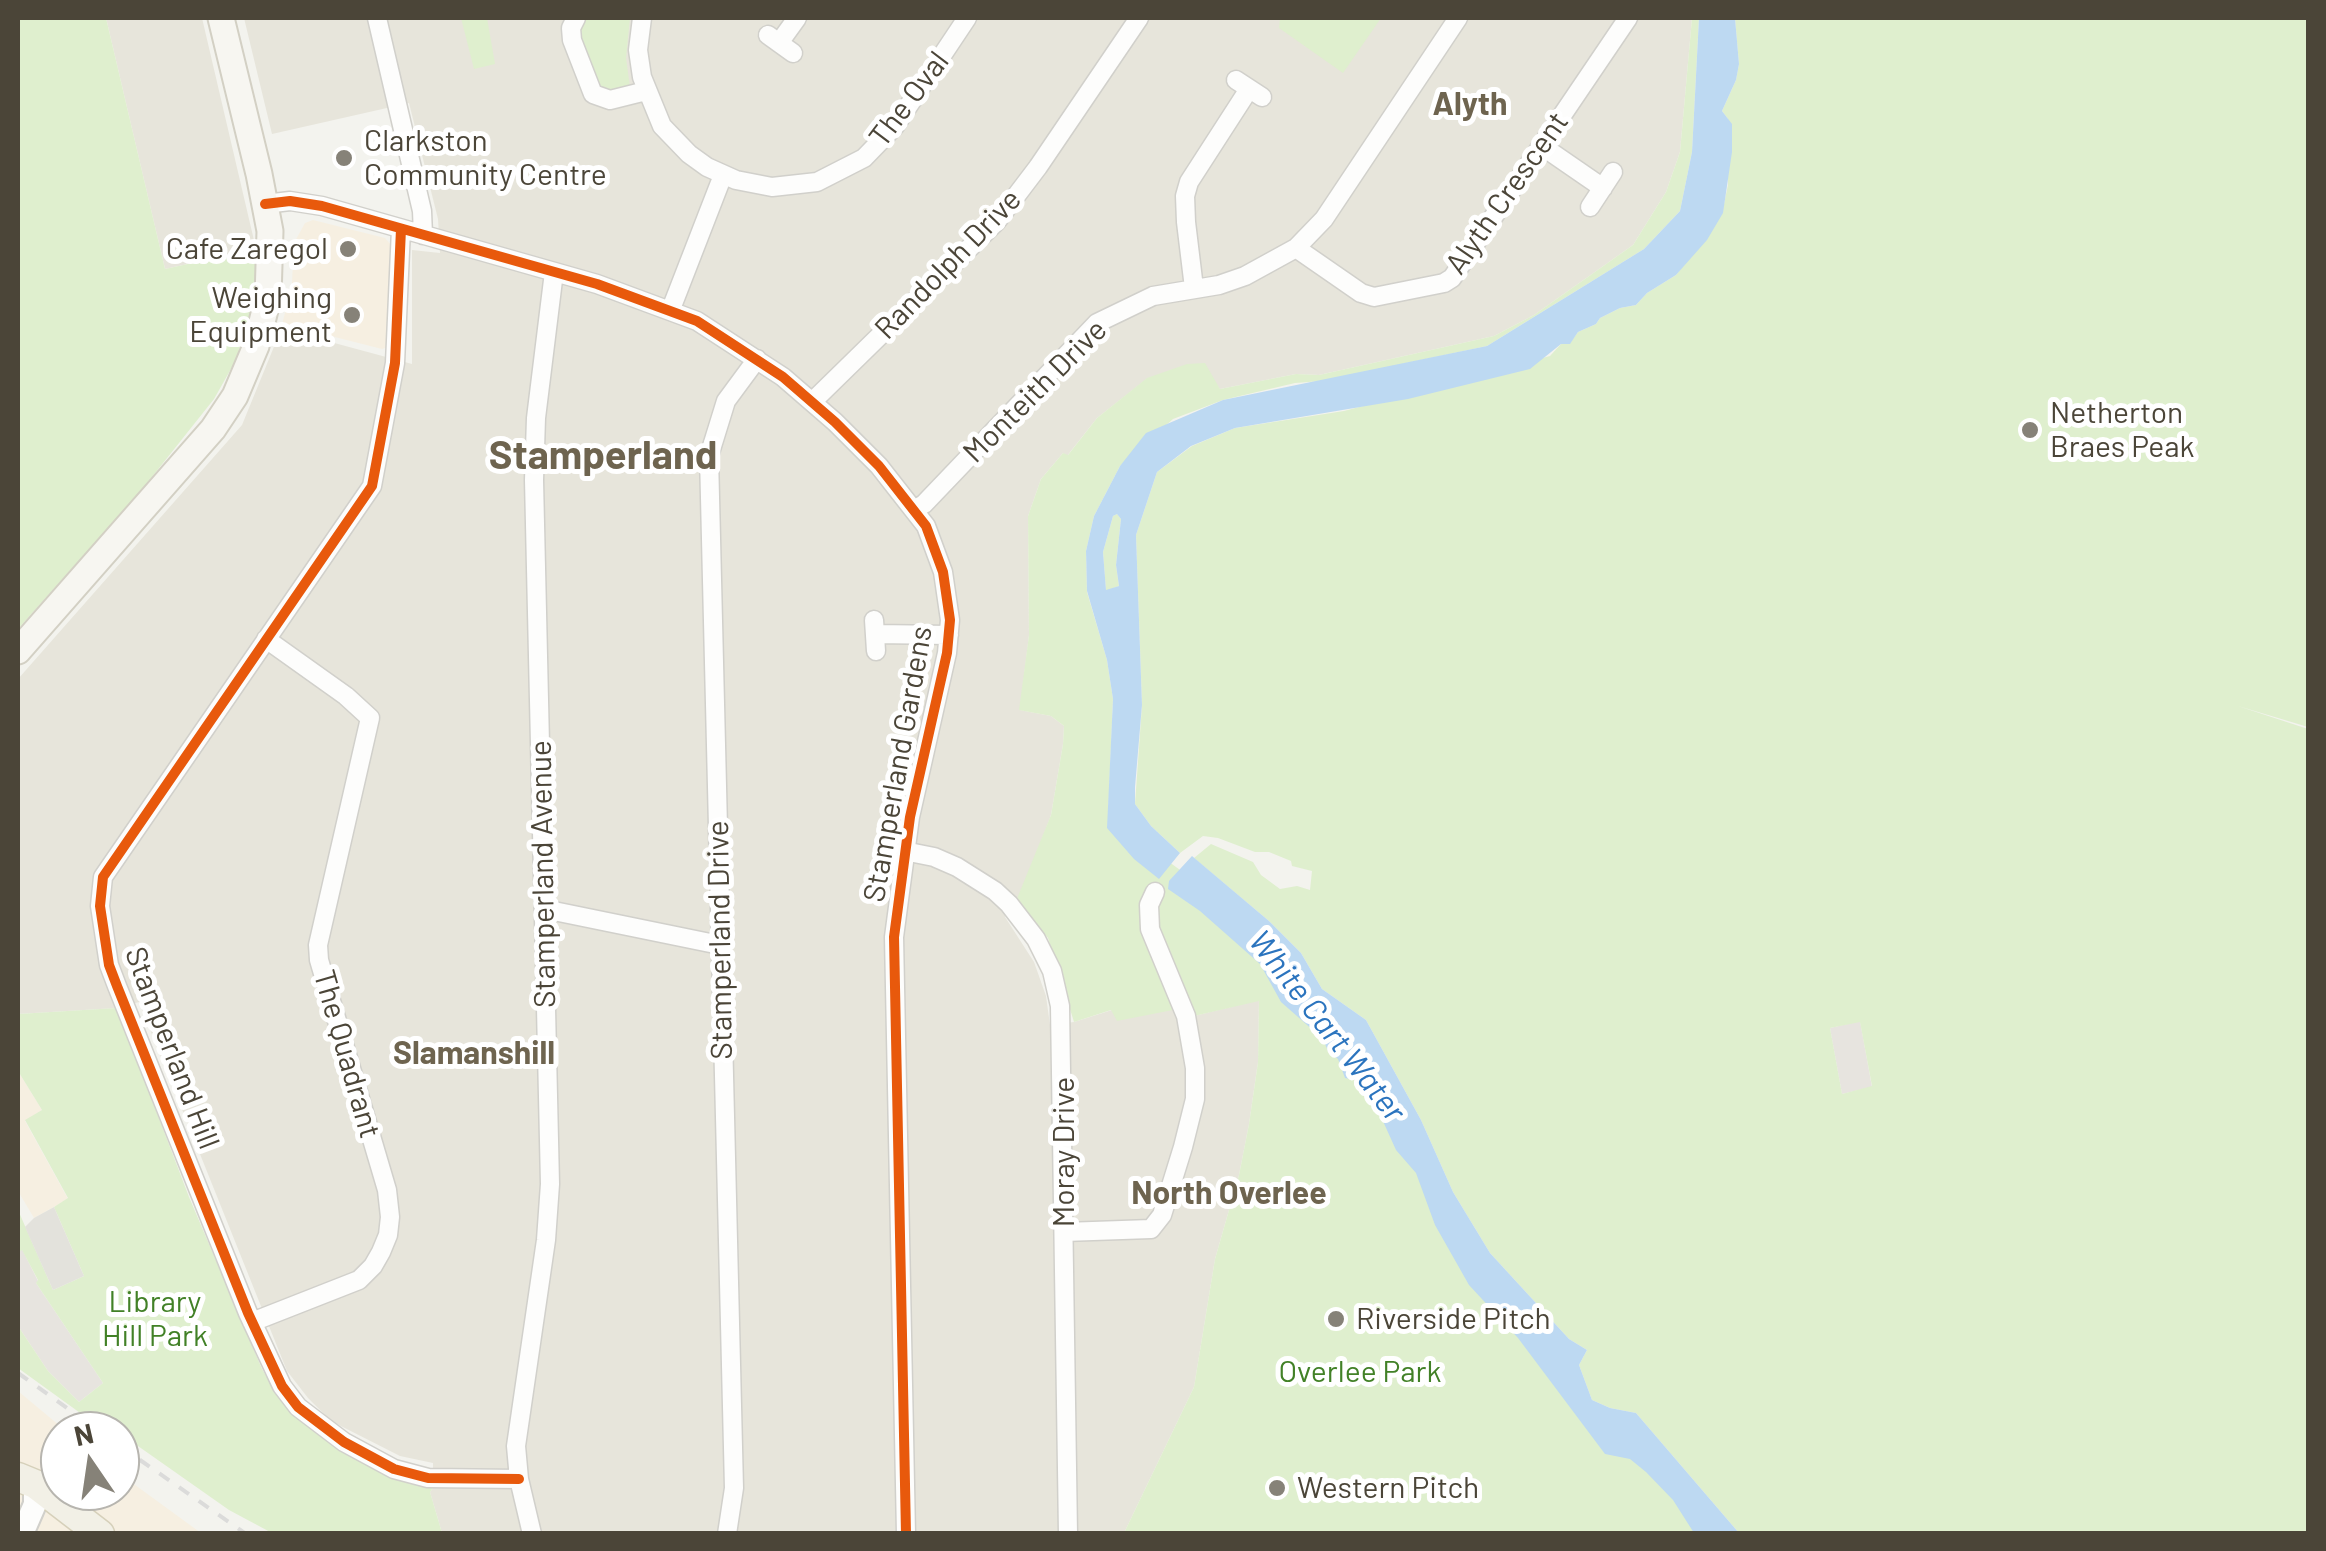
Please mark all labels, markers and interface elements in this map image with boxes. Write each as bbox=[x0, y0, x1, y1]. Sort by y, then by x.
street label: The Oval bbox=[862, 44, 956, 154]
district label: Alyth bbox=[1432, 85, 1508, 123]
street label: Alyth Crescent bbox=[1438, 105, 1576, 281]
place label: Clarkston Community Centre bbox=[364, 123, 607, 194]
marker: Clarkston Community Centre bbox=[333, 147, 355, 169]
street label: Randolph Drive bbox=[867, 181, 1029, 347]
place label: Cafe Zaregol bbox=[166, 231, 328, 267]
marker: Cafe Zaregol bbox=[337, 238, 359, 260]
place label: Weighing Equipment bbox=[189, 280, 332, 350]
marker: Weighing Equipment bbox=[341, 304, 363, 326]
street label: Monteith Drive bbox=[956, 312, 1114, 470]
place label: Netherton Braes Peak bbox=[2050, 395, 2195, 466]
marker: Netherton Braes Peak bbox=[2019, 419, 2041, 441]
district label: Stamperland bbox=[489, 432, 717, 480]
street label: Stamperland Gardens bbox=[856, 623, 940, 905]
street label: Stamperland Avenue bbox=[523, 740, 563, 1008]
street label: Stamperland Drive bbox=[700, 820, 740, 1060]
water label: White Cart Water bbox=[1241, 923, 1413, 1129]
street label: Stamperland Hill bbox=[117, 942, 227, 1154]
street label: The Quadrant bbox=[306, 966, 388, 1142]
district label: Slamanshill bbox=[393, 1034, 555, 1072]
street label: Moray Drive bbox=[1046, 1077, 1082, 1227]
district label: North Overlee bbox=[1131, 1174, 1327, 1212]
park label: Library Hill Park bbox=[102, 1284, 208, 1354]
place label: Riverside Pitch bbox=[1356, 1301, 1551, 1337]
marker: Riverside Pitch bbox=[1325, 1308, 1347, 1330]
park label: Overlee Park bbox=[1278, 1354, 1442, 1390]
north arrow bbox=[40, 1411, 140, 1511]
text: N bbox=[71, 1415, 97, 1452]
place label: Western Pitch bbox=[1297, 1470, 1479, 1506]
marker: Western Pitch bbox=[1266, 1477, 1288, 1499]

